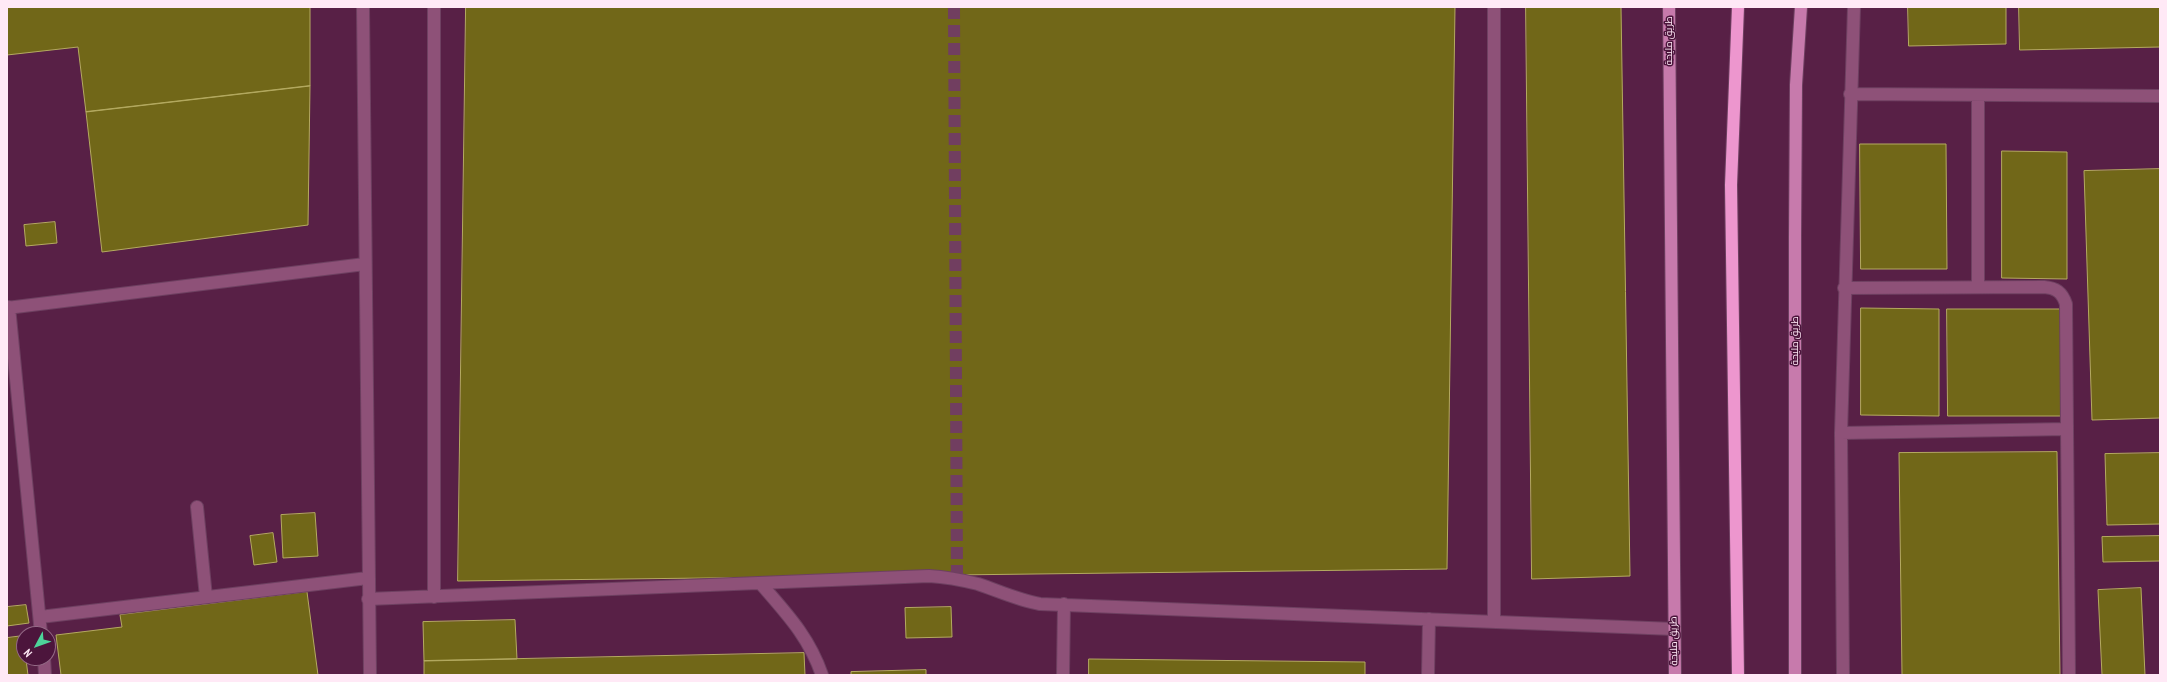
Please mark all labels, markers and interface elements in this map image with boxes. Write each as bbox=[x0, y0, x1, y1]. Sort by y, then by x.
street label: طريق مليحة bbox=[1663, 16, 1675, 66]
street label: طريق مليحة bbox=[1789, 316, 1801, 366]
street label: طريق مليحة bbox=[1668, 616, 1680, 666]
north arrow bbox=[16, 626, 56, 666]
text: N bbox=[20, 646, 35, 660]

